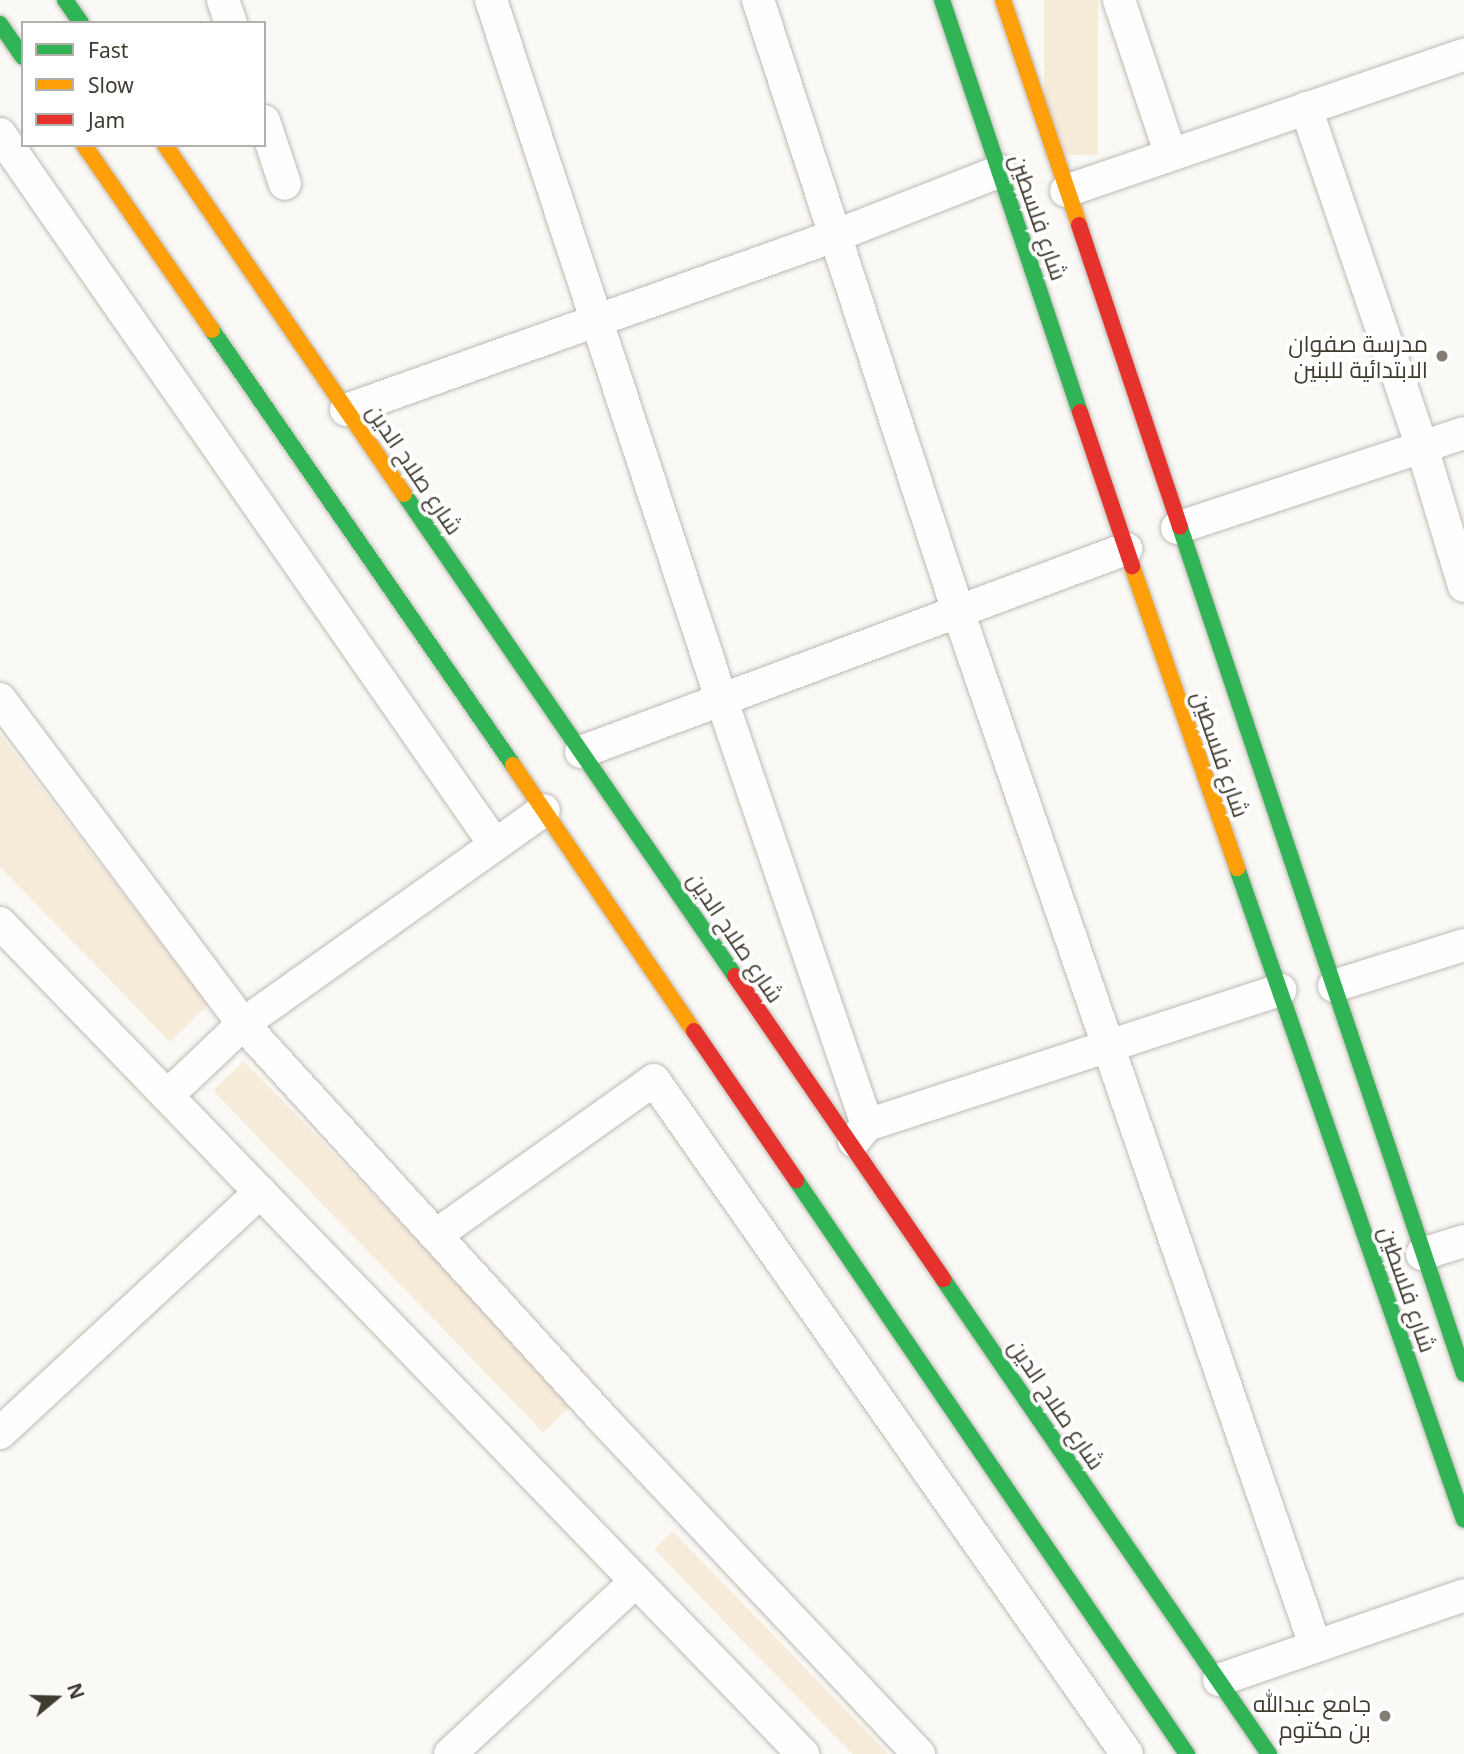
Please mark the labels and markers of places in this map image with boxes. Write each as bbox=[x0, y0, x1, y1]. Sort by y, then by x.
place label: مدرسة صفوان الابتدائية للبنين bbox=[1288, 329, 1428, 383]
marker: مدرسة صفوان الابتدائية للبنين bbox=[1434, 348, 1450, 364]
place label: جامع عبدالله بن مكتوم bbox=[1253, 1689, 1371, 1743]
marker: جامع عبدالله بن مكتوم bbox=[1377, 1708, 1393, 1724]

